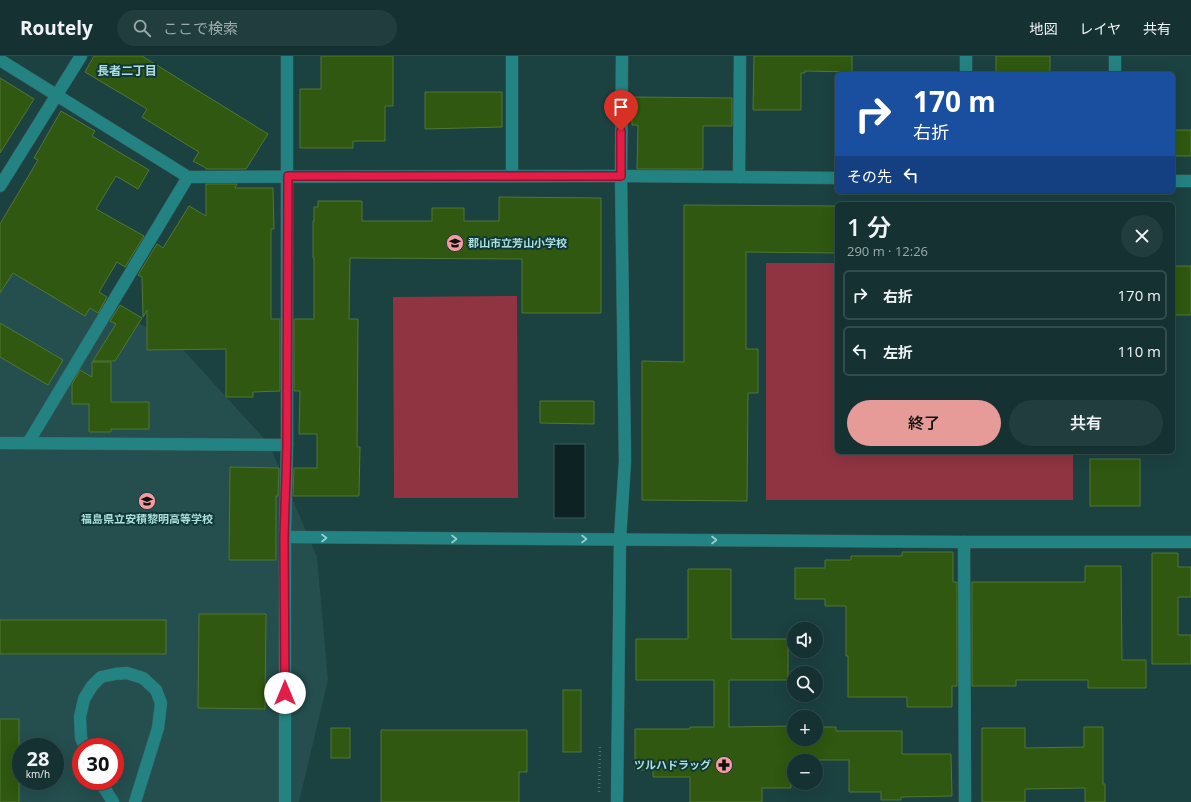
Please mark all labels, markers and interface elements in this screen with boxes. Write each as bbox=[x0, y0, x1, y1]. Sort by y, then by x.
search box bbox=[117, 10, 397, 46]
text: Routely bbox=[20, 15, 93, 41]
icon: search bbox=[131, 17, 153, 39]
text: ここで検索 bbox=[163, 18, 238, 38]
text: 地図 bbox=[1029, 19, 1057, 38]
text: レイヤ bbox=[1079, 19, 1121, 38]
text: 共有 bbox=[1143, 19, 1171, 38]
district label: 長者二丁目 bbox=[97, 62, 157, 79]
text: 170 m bbox=[913, 82, 996, 120]
icon: right bbox=[847, 88, 899, 140]
pin bbox=[604, 90, 638, 131]
icon: arrive bbox=[610, 96, 632, 118]
text: 右折 bbox=[913, 120, 949, 144]
icon: left bbox=[900, 164, 922, 186]
text: その先 bbox=[847, 166, 892, 186]
text: 1 分 bbox=[847, 210, 891, 243]
button: close bbox=[1121, 215, 1163, 257]
school or university icon: 郡山市立芳山小学校 bbox=[445, 233, 465, 253]
place label: 郡山市立芳山小学校 bbox=[468, 235, 567, 250]
text: 290 m · 12:26 bbox=[847, 242, 928, 260]
icon: right bbox=[849, 284, 871, 306]
text: 170 m bbox=[1117, 285, 1161, 305]
text: 右折 bbox=[883, 286, 913, 306]
icon: left bbox=[849, 340, 871, 362]
text: 110 m bbox=[1117, 341, 1161, 361]
text: 左折 bbox=[883, 342, 913, 362]
button: 終了 bbox=[847, 400, 1001, 446]
button: 共有 bbox=[1009, 400, 1163, 446]
school or university icon: 福島県立安積黎明高等学校 bbox=[137, 491, 157, 511]
place label: 福島県立安積黎明高等学校 bbox=[81, 511, 213, 526]
one-way arrow bbox=[321, 534, 327, 542]
one-way arrow bbox=[451, 534, 457, 543]
one-way arrow bbox=[581, 535, 587, 543]
one-way arrow bbox=[711, 536, 717, 544]
map controls bbox=[787, 622, 823, 790]
button: sound bbox=[787, 622, 823, 658]
button: search bbox=[787, 666, 823, 702]
position arrow bbox=[264, 672, 306, 714]
button: + bbox=[787, 710, 823, 746]
speed limit sign: 30 bbox=[72, 738, 124, 790]
text: 28 bbox=[27, 745, 49, 772]
button: − bbox=[787, 754, 823, 790]
pharmacy icon: ツルハドラッグ bbox=[714, 755, 734, 775]
place label: ツルハドラッグ bbox=[634, 757, 711, 772]
text: km/h bbox=[26, 767, 50, 781]

